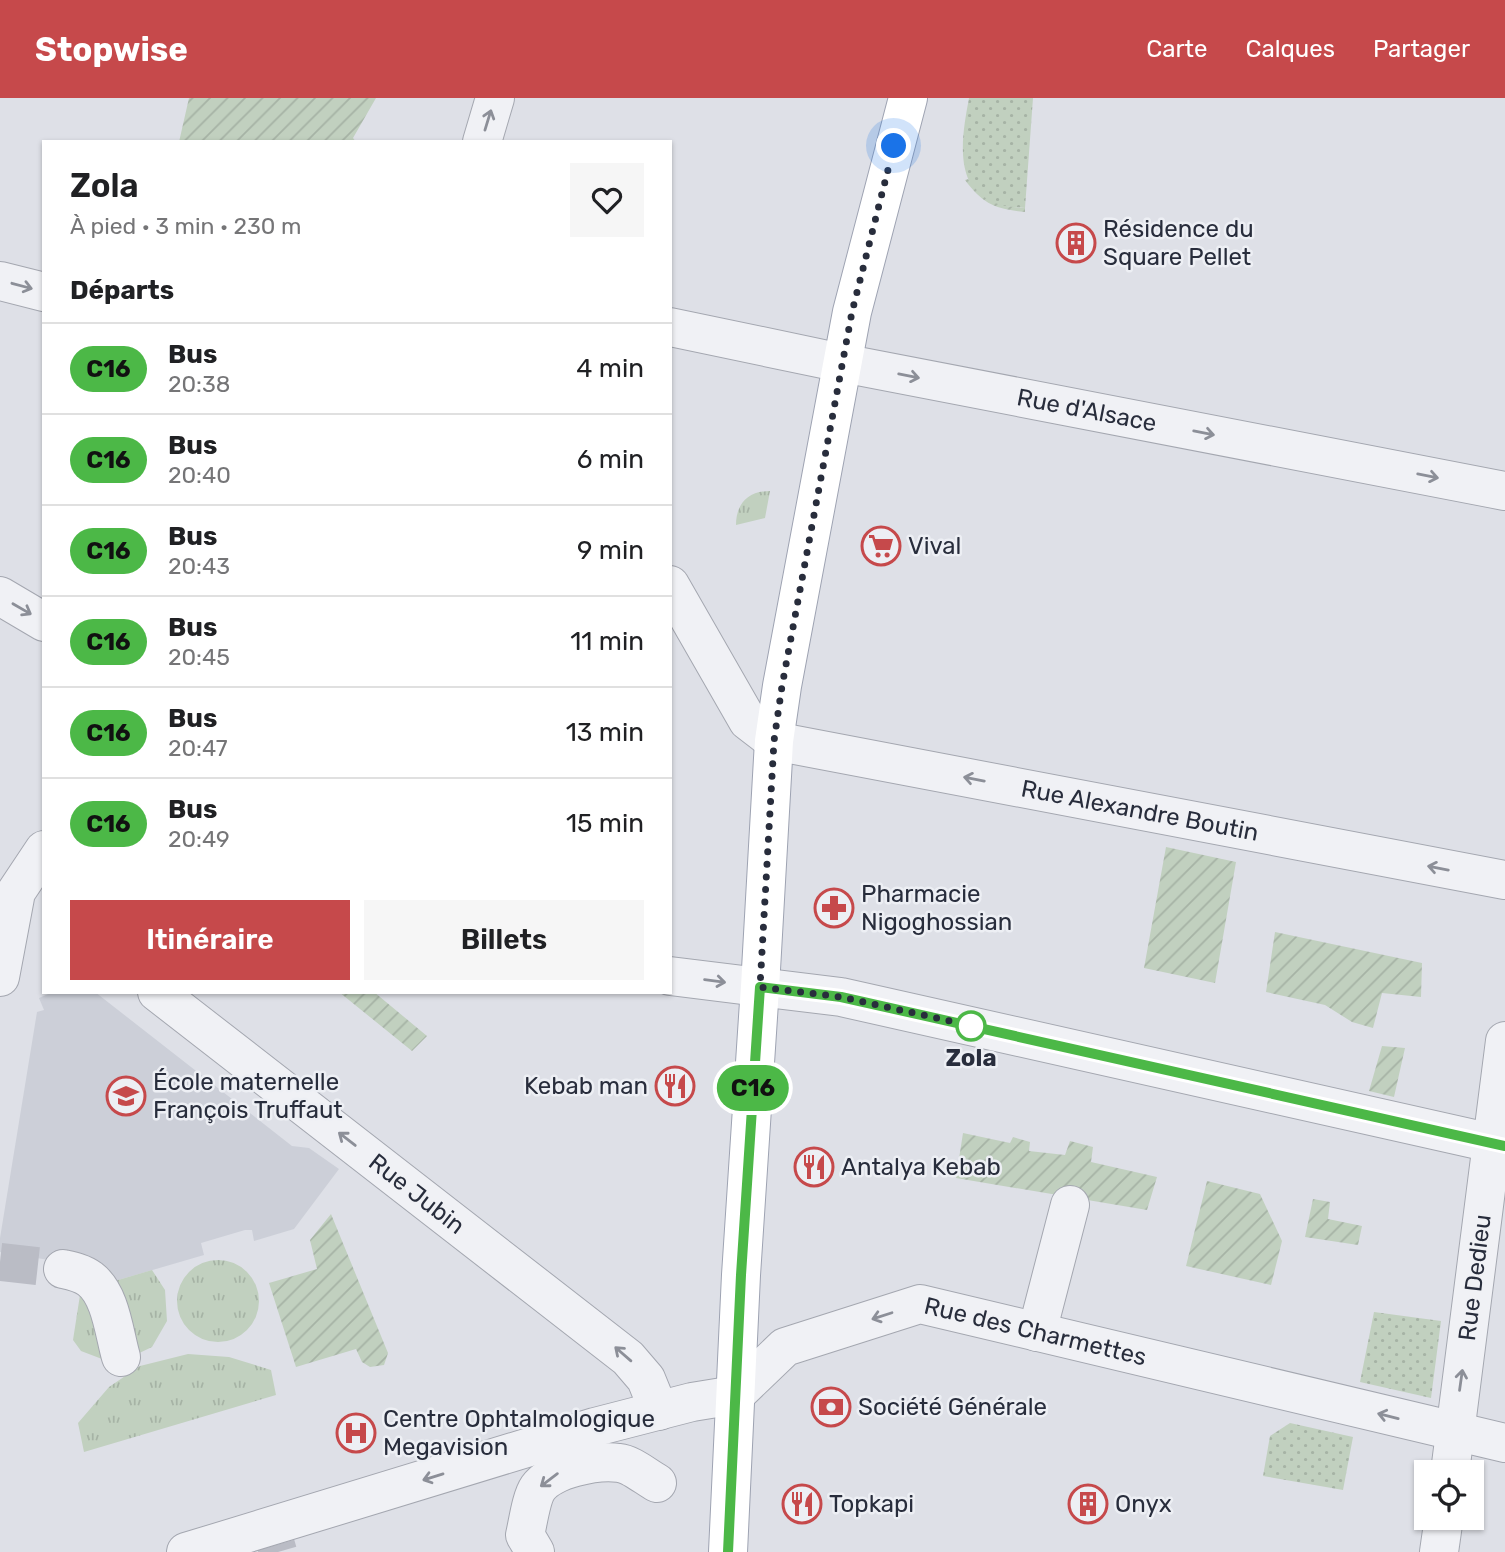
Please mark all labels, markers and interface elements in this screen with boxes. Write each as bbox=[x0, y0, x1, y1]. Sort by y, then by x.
text: Stopwise bbox=[35, 30, 188, 69]
text: Carte bbox=[1146, 35, 1207, 63]
text: Calques bbox=[1245, 35, 1335, 63]
text: Partager bbox=[1373, 35, 1470, 63]
one-way arrow bbox=[483, 109, 496, 131]
your location bbox=[876, 128, 911, 163]
button: heart bbox=[570, 163, 644, 237]
text: Zola bbox=[70, 166, 139, 205]
text: À pied · 3 min · 230 m bbox=[70, 212, 301, 240]
place label: Résidence du Square Pellet bbox=[1103, 215, 1254, 271]
building icon: Résidence du Square Pellet bbox=[1055, 222, 1097, 264]
text: Départs bbox=[70, 275, 174, 306]
one-way arrow bbox=[10, 280, 33, 293]
text: Bus bbox=[168, 339, 217, 370]
text: 4 min bbox=[576, 353, 644, 384]
text: C16 bbox=[86, 355, 131, 383]
text: 20:38 bbox=[168, 370, 230, 398]
one-way arrow bbox=[897, 370, 920, 383]
street label: Rue d'Alsace bbox=[1015, 383, 1159, 437]
one-way arrow bbox=[1192, 427, 1215, 440]
text: Bus bbox=[168, 430, 217, 461]
text: 6 min bbox=[577, 444, 644, 475]
text: C16 bbox=[86, 446, 131, 474]
text: 20:40 bbox=[168, 461, 231, 489]
one-way arrow bbox=[1416, 470, 1439, 483]
text: Bus bbox=[168, 521, 217, 552]
supermarket icon: Vival bbox=[860, 525, 902, 567]
place label: Vival bbox=[908, 532, 961, 560]
text: 9 min bbox=[577, 535, 644, 566]
text: C16 bbox=[86, 537, 131, 565]
text: 20:43 bbox=[168, 552, 230, 580]
one-way arrow bbox=[11, 602, 31, 616]
text: Bus bbox=[168, 612, 217, 643]
text: 11 min bbox=[570, 626, 644, 657]
text: C16 bbox=[86, 628, 131, 656]
text: 20:45 bbox=[168, 643, 230, 671]
text: Bus bbox=[168, 703, 217, 734]
text: 13 min bbox=[566, 717, 644, 748]
text: C16 bbox=[86, 719, 131, 747]
text: 20:47 bbox=[168, 734, 228, 762]
one-way arrow bbox=[963, 772, 986, 785]
street label: Rue Alexandre Boutin bbox=[1019, 774, 1261, 847]
text: Bus bbox=[168, 794, 217, 825]
text: 15 min bbox=[566, 808, 644, 839]
text: C16 bbox=[86, 810, 131, 838]
text: 20:49 bbox=[168, 825, 230, 853]
one-way arrow bbox=[1427, 860, 1450, 874]
place label: Pharmacie Nigoghossian bbox=[861, 880, 1012, 936]
pharmacy icon: Pharmacie Nigoghossian bbox=[813, 887, 855, 929]
button: Itinéraire bbox=[70, 900, 350, 980]
button: Billets bbox=[364, 900, 644, 980]
one-way arrow bbox=[704, 975, 726, 988]
marker: Zola bbox=[956, 1011, 986, 1041]
place label: Zola bbox=[945, 1044, 997, 1072]
restaurant icon: Kebab man bbox=[654, 1065, 696, 1107]
line badge: C16 bbox=[713, 1065, 793, 1111]
place label: École maternelle François Truffaut bbox=[153, 1068, 343, 1124]
place label: Kebab man bbox=[524, 1072, 648, 1100]
text: C16 bbox=[731, 1074, 775, 1102]
school or university icon: École maternelle François Truffaut bbox=[105, 1075, 147, 1117]
one-way arrow bbox=[338, 1132, 356, 1147]
restaurant icon: Antalya Kebab bbox=[793, 1146, 835, 1188]
street label: Rue Jubin bbox=[363, 1148, 470, 1240]
place label: Antalya Kebab bbox=[841, 1153, 1001, 1181]
street label: Rue Dedieu bbox=[1453, 1213, 1497, 1343]
street label: Rue des Charmettes bbox=[921, 1291, 1149, 1371]
one-way arrow bbox=[871, 1310, 893, 1323]
one-way arrow bbox=[614, 1346, 632, 1362]
one-way arrow bbox=[1455, 1369, 1468, 1392]
bank icon: Société Générale bbox=[810, 1386, 852, 1428]
place label: Société Générale bbox=[858, 1393, 1047, 1421]
place label: Centre Ophtalmologique Megavision bbox=[383, 1405, 655, 1461]
one-way arrow bbox=[1378, 1408, 1400, 1421]
hospital icon: Centre Ophtalmologique Megavision bbox=[335, 1412, 377, 1454]
map controls bbox=[1414, 1460, 1484, 1530]
button: locate bbox=[1414, 1460, 1484, 1530]
one-way arrow bbox=[423, 1472, 445, 1485]
one-way arrow bbox=[540, 1472, 558, 1487]
restaurant icon: Topkapi bbox=[781, 1483, 823, 1525]
building icon: Onyx bbox=[1067, 1483, 1109, 1525]
place label: Topkapi bbox=[829, 1490, 914, 1518]
place label: Onyx bbox=[1115, 1490, 1172, 1518]

